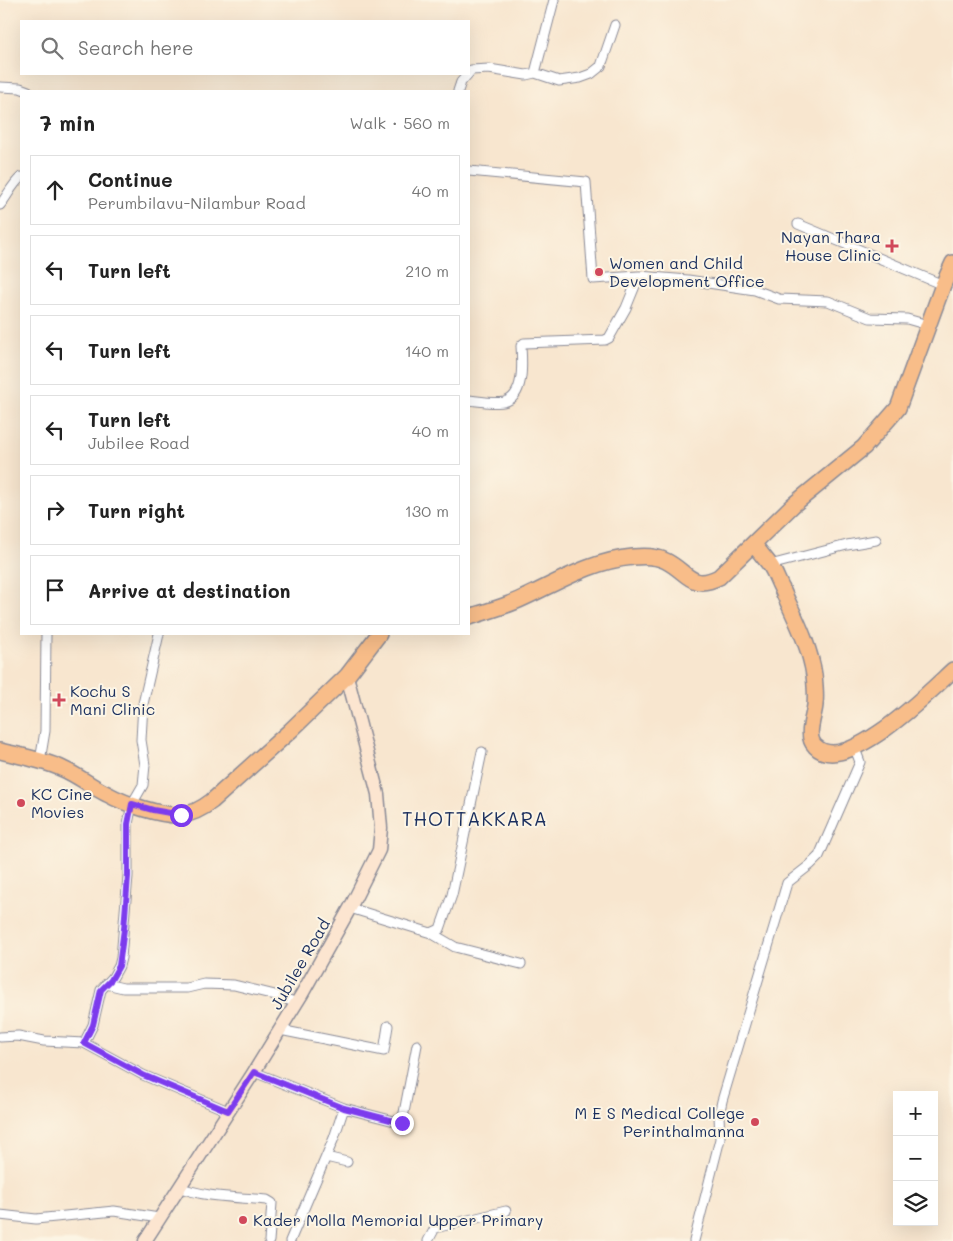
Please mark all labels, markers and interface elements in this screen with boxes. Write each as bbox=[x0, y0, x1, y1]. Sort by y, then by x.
search box bbox=[20, 20, 470, 75]
icon: search bbox=[38, 34, 66, 62]
text: Search here bbox=[78, 35, 194, 60]
text: 7 min bbox=[40, 109, 95, 136]
text: Walk · 560 m bbox=[350, 112, 450, 133]
text: Continue bbox=[88, 167, 173, 192]
icon: ahead bbox=[41, 176, 69, 204]
text: 40 m bbox=[412, 180, 449, 201]
text: Perumbilavu-Nilambur Road bbox=[88, 192, 306, 213]
place label: Nayan Thara House Clinic bbox=[781, 226, 881, 265]
marker: Nayan Thara House Clinic bbox=[885, 239, 899, 253]
place label: Women and Child Development Office bbox=[609, 252, 765, 291]
icon: left bbox=[41, 256, 69, 284]
text: Turn left bbox=[88, 258, 171, 283]
text: 210 m bbox=[405, 260, 449, 281]
marker: Women and Child Development Office bbox=[593, 266, 605, 278]
icon: left bbox=[41, 336, 69, 364]
text: Turn left bbox=[88, 338, 171, 363]
text: 140 m bbox=[405, 340, 449, 361]
text: Turn left bbox=[88, 407, 171, 432]
icon: left bbox=[41, 416, 69, 444]
text: 40 m bbox=[412, 420, 449, 441]
text: Jubilee Road bbox=[88, 432, 189, 453]
icon: right bbox=[41, 496, 69, 524]
text: Turn right bbox=[88, 498, 185, 523]
text: 130 m bbox=[405, 500, 449, 521]
icon: arrive bbox=[41, 576, 69, 604]
text: Arrive at destination bbox=[88, 578, 291, 603]
place label: Kochu S Mani Clinic bbox=[70, 680, 155, 719]
marker: Kochu S Mani Clinic bbox=[52, 693, 66, 707]
place label: KC Cine Movies bbox=[31, 783, 92, 822]
marker: KC Cine Movies bbox=[15, 797, 27, 809]
route start bbox=[170, 804, 193, 827]
district label: THOTTAKKARA bbox=[402, 806, 548, 831]
street label: Jubilee Road bbox=[265, 915, 334, 1013]
map controls bbox=[893, 1091, 938, 1226]
button: + bbox=[893, 1091, 938, 1136]
place label: M E S Medical College Perinthalmanna bbox=[574, 1102, 745, 1141]
route end bbox=[391, 1112, 414, 1135]
marker: M E S Medical College Perinthalmanna bbox=[749, 1116, 761, 1128]
button: − bbox=[893, 1136, 938, 1181]
button: layers bbox=[893, 1181, 938, 1226]
place label: Kader Molla Memorial Upper Primary bbox=[253, 1209, 543, 1230]
marker: Kader Molla Memorial Upper Primary bbox=[237, 1214, 249, 1226]

